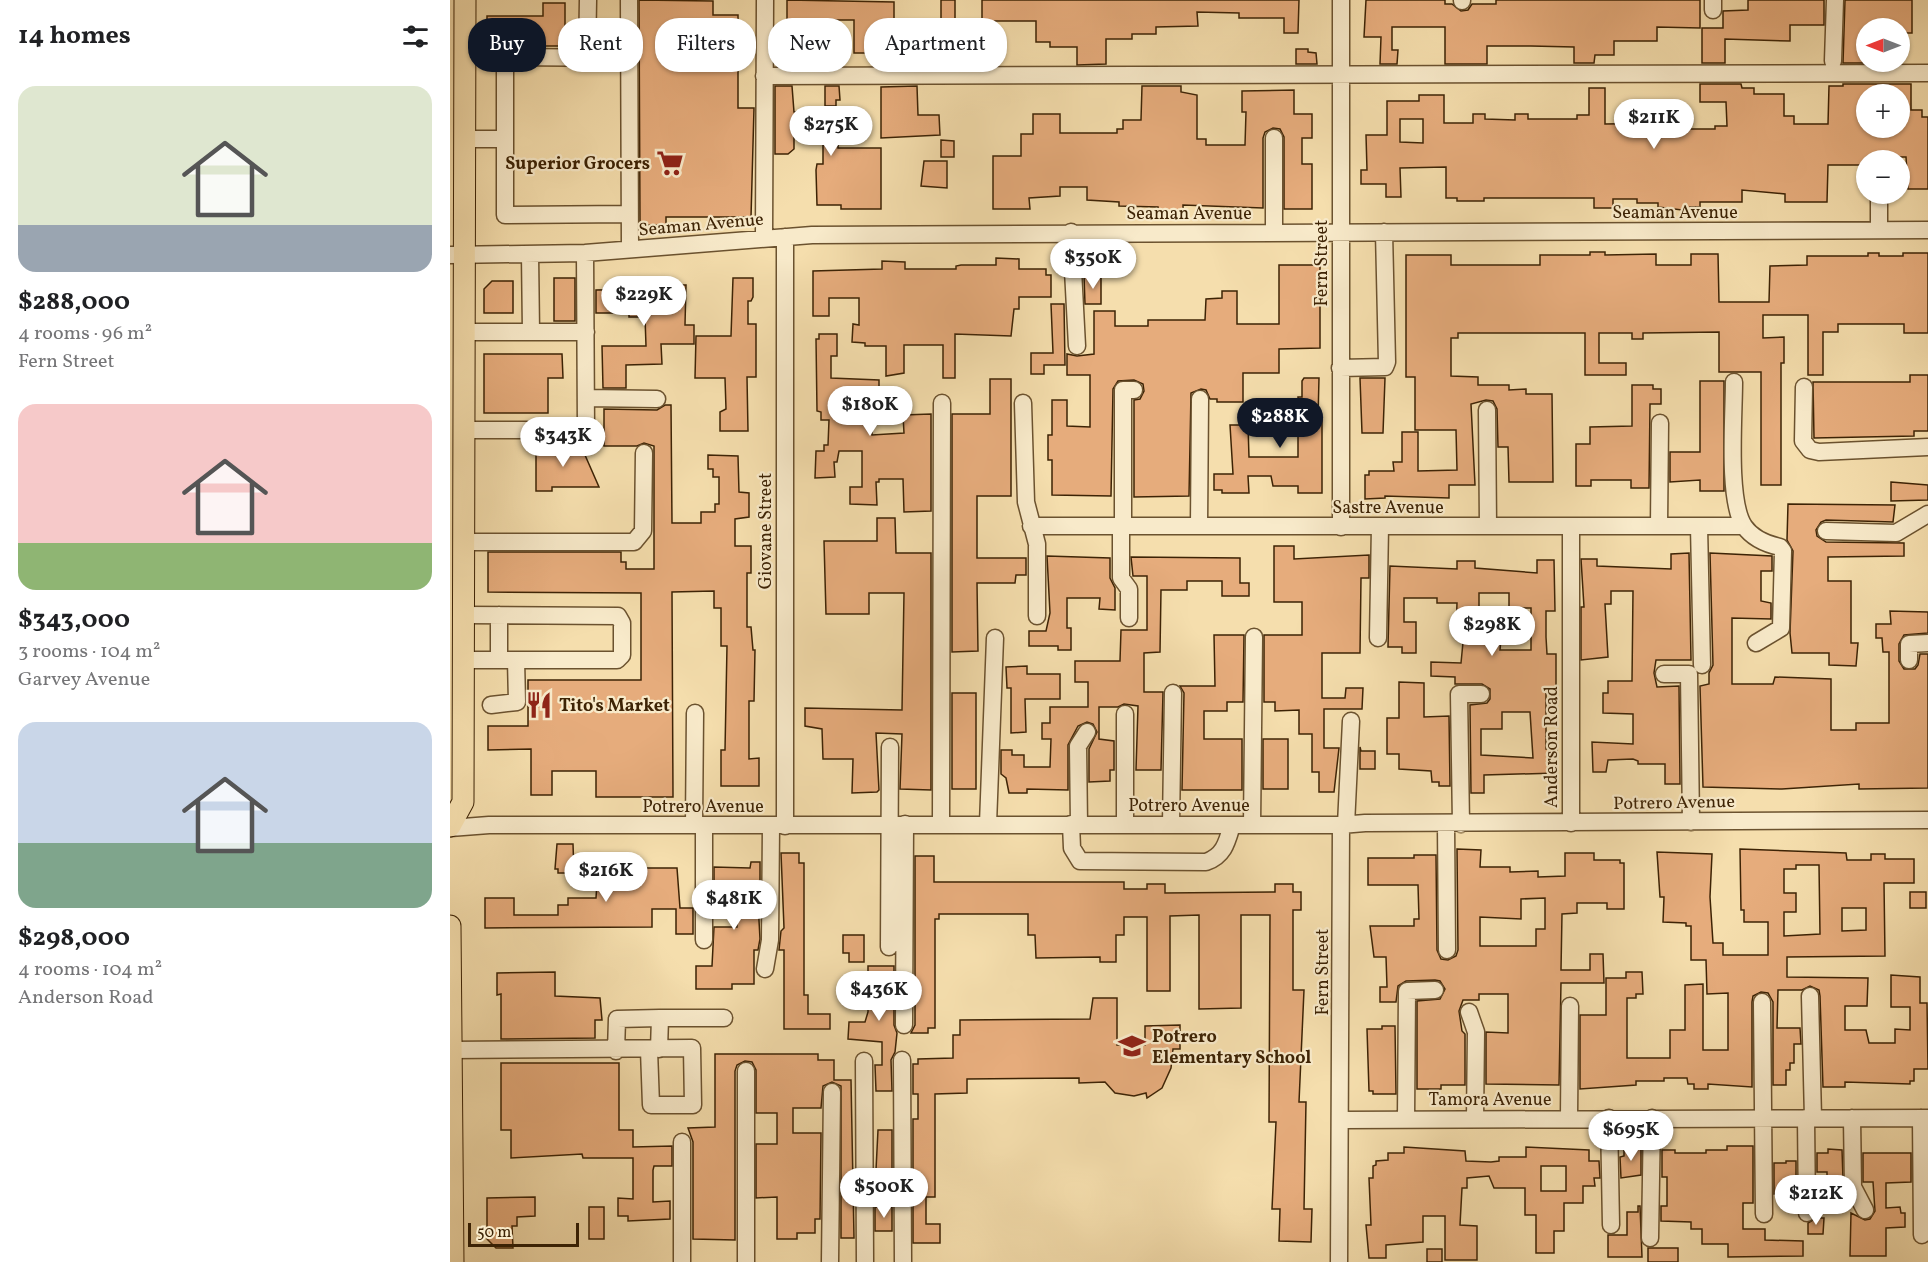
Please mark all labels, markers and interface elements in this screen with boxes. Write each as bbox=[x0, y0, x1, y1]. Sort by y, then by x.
text: 14 homes bbox=[18, 18, 131, 54]
chip: Buy bbox=[468, 18, 546, 72]
chip: Rent bbox=[558, 18, 643, 72]
chip: Filters bbox=[655, 18, 756, 72]
chip: New bbox=[768, 18, 852, 72]
chip: Apartment bbox=[864, 18, 1007, 72]
north arrow bbox=[1856, 18, 1910, 72]
map controls bbox=[1856, 18, 1910, 204]
icon: filters bbox=[399, 20, 432, 53]
button: + bbox=[1856, 84, 1910, 138]
pin: $211K bbox=[1612, 99, 1696, 150]
text: $211K bbox=[1628, 104, 1680, 132]
pin: $275K bbox=[789, 106, 873, 157]
text: $275K bbox=[804, 111, 858, 139]
icon: home bbox=[171, 125, 279, 233]
supermarket icon: Superior Grocers bbox=[655, 148, 685, 178]
button: − bbox=[1856, 150, 1910, 204]
place label: Superior Grocers bbox=[505, 152, 650, 177]
street label: Seaman Avenue bbox=[1612, 201, 1738, 226]
street label: Seaman Avenue bbox=[1126, 202, 1252, 227]
street label: Seaman Avenue bbox=[637, 208, 765, 243]
street label: Fern Street bbox=[1310, 220, 1335, 306]
pin: $350K bbox=[1051, 239, 1135, 290]
text: $350K bbox=[1064, 244, 1122, 272]
pin: $229K bbox=[602, 276, 686, 327]
text: $229K bbox=[615, 281, 673, 309]
text: $288,000 bbox=[18, 284, 130, 320]
text: 4 rooms · 96 m² bbox=[18, 320, 152, 348]
text: Fern Street bbox=[18, 348, 114, 376]
pin: $180K bbox=[828, 386, 912, 437]
text: $180K bbox=[842, 391, 898, 419]
pin: $288K bbox=[1238, 398, 1322, 449]
text: $288K bbox=[1251, 403, 1309, 431]
pin: $343K bbox=[521, 417, 605, 468]
text: $343K bbox=[534, 422, 592, 450]
icon: home bbox=[171, 443, 279, 551]
street label: Giovane Street bbox=[754, 473, 779, 589]
street label: Sastre Avenue bbox=[1332, 496, 1444, 521]
text: $343,000 bbox=[18, 602, 130, 638]
pin: $298K bbox=[1450, 606, 1534, 657]
text: $298K bbox=[1463, 611, 1521, 639]
text: 3 rooms · 104 m² bbox=[18, 638, 160, 666]
text: Garvey Avenue bbox=[18, 666, 150, 694]
street label: Anderson Road bbox=[1540, 686, 1565, 808]
restaurant icon: Tito's Market bbox=[524, 690, 554, 720]
place label: Tito's Market bbox=[559, 694, 670, 719]
icon: home bbox=[171, 761, 279, 869]
street label: Potrero Avenue bbox=[1613, 790, 1735, 817]
street label: Potrero Avenue bbox=[1128, 794, 1250, 819]
street label: Potrero Avenue bbox=[642, 795, 764, 820]
pin: $216K bbox=[564, 852, 648, 903]
text: $216K bbox=[578, 857, 634, 885]
pin: $481K bbox=[692, 880, 776, 931]
text: $481K bbox=[706, 885, 762, 913]
text: $298,000 bbox=[18, 920, 130, 956]
street label: Fern Street bbox=[1311, 929, 1336, 1015]
text: 4 rooms · 104 m² bbox=[18, 956, 162, 984]
pin: $436K bbox=[837, 971, 921, 1022]
text: $436K bbox=[850, 976, 908, 1004]
text: Anderson Road bbox=[18, 984, 153, 1012]
place label: Potrero Elementary School bbox=[1152, 1025, 1312, 1071]
school or university icon: Potrero Elementary School bbox=[1117, 1031, 1147, 1061]
street label: Tamora Avenue bbox=[1429, 1088, 1551, 1113]
pin: $695K bbox=[1589, 1111, 1673, 1162]
text: $695K bbox=[1602, 1116, 1660, 1144]
pin: $500K bbox=[842, 1168, 926, 1219]
text: $500K bbox=[854, 1173, 914, 1201]
pin: $212K bbox=[1774, 1175, 1858, 1226]
text: $212K bbox=[1789, 1180, 1843, 1208]
scale bar bbox=[468, 1220, 579, 1248]
text: 50 m bbox=[477, 1222, 511, 1244]

